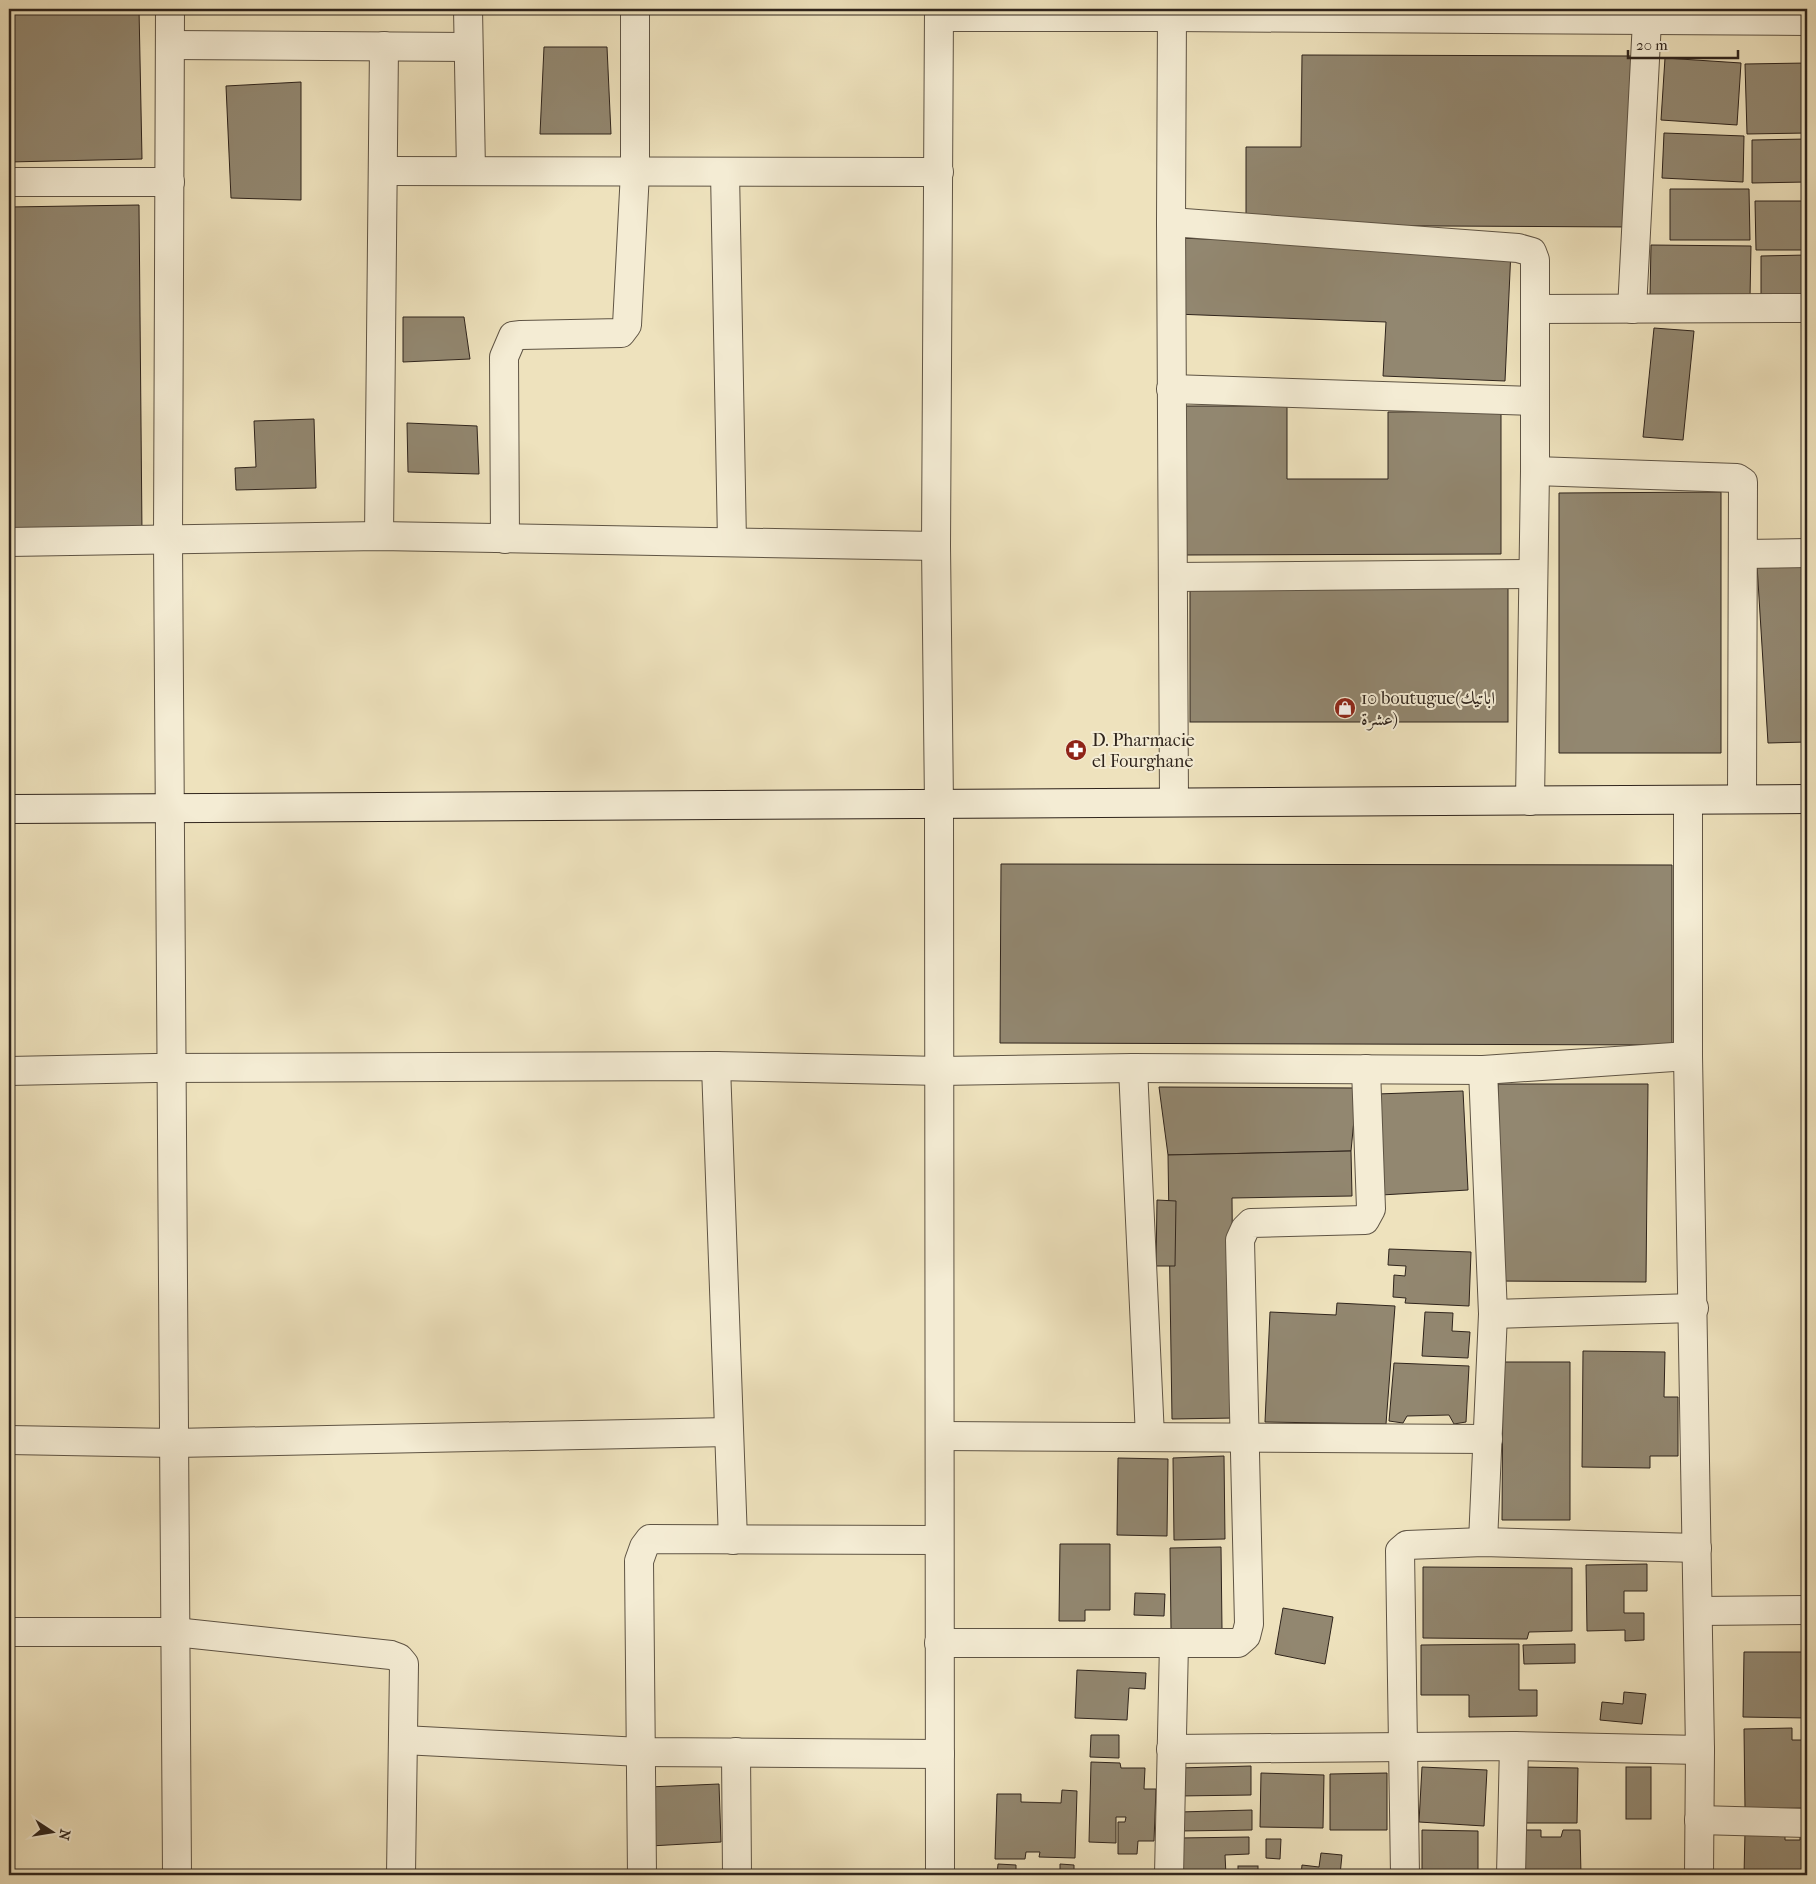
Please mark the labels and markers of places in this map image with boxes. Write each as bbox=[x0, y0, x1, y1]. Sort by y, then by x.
place label: 10 boutugue(اباتيك عشرة) bbox=[1361, 688, 1495, 731]
shop icon: 10 boutugue(اباتيك عشرة) bbox=[1333, 696, 1357, 720]
place label: D. Pharmacie el Fourghane bbox=[1092, 730, 1195, 772]
pharmacy icon: D. Pharmacie el Fourghane bbox=[1064, 738, 1088, 762]

